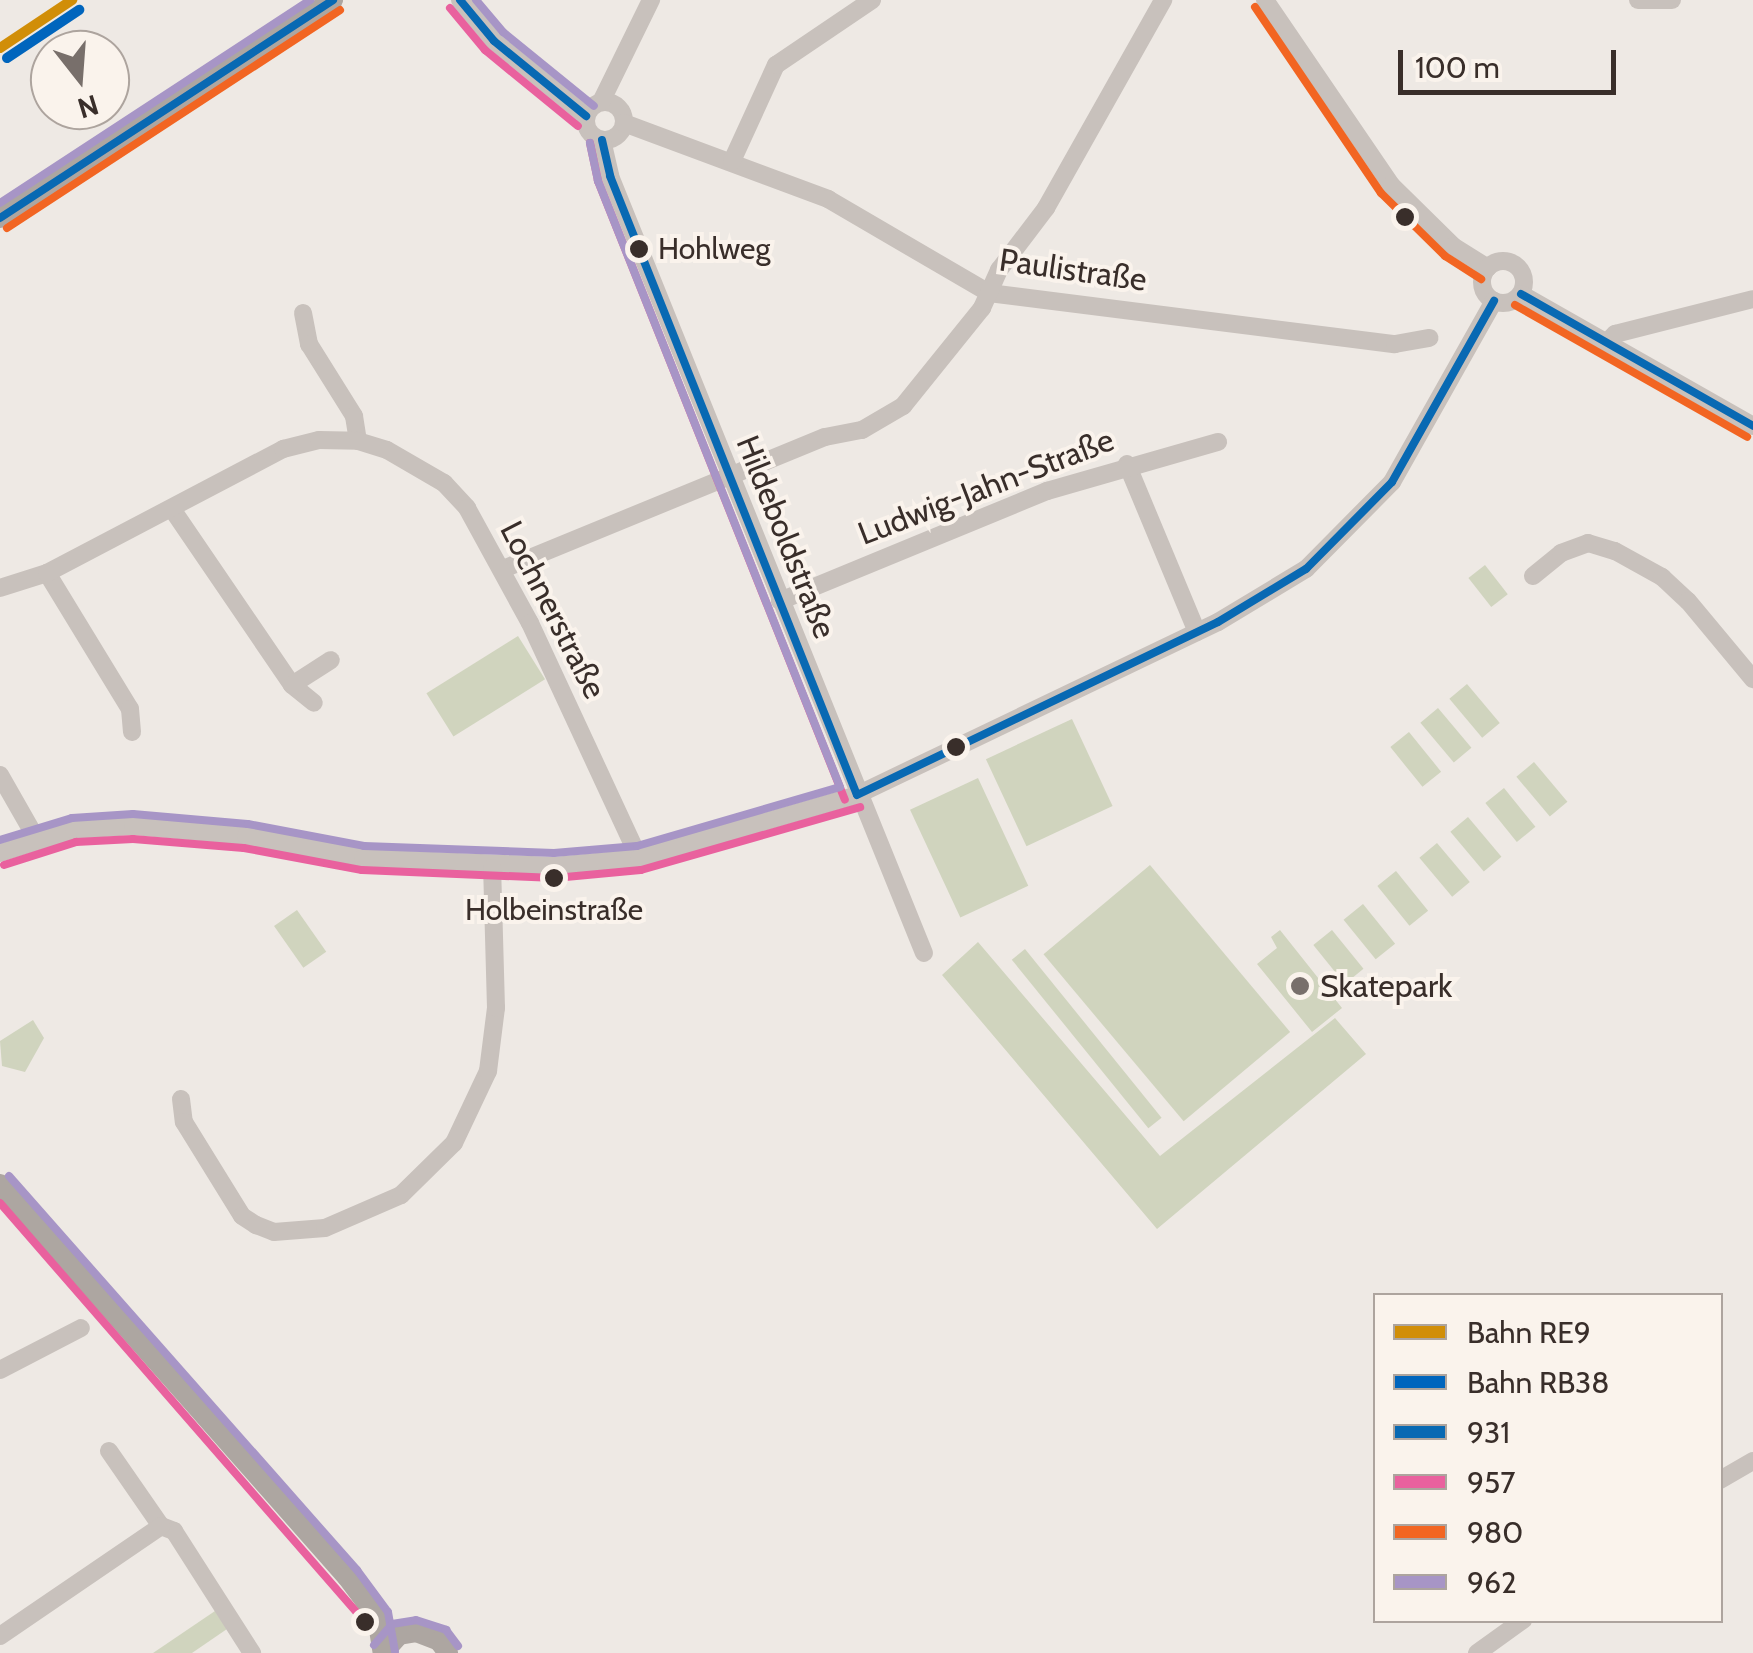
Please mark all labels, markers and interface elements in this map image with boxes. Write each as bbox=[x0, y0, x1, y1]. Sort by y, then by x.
north arrow bbox=[30, 30, 130, 130]
scale bar bbox=[1403, 30, 1620, 92]
text: 100 m bbox=[1415, 49, 1500, 86]
text: N bbox=[74, 88, 103, 126]
unlabelled marker bbox=[1395, 207, 1415, 227]
place label: Hohlweg bbox=[658, 231, 770, 267]
marker: Hohlweg bbox=[629, 239, 649, 259]
street label: Paulistraße bbox=[997, 241, 1149, 299]
street label: Ludwig-Jahn-Straße bbox=[853, 421, 1119, 553]
street label: Hildeboldstraße bbox=[728, 430, 844, 644]
street label: Lochnerstraße bbox=[492, 515, 614, 705]
unlabelled marker bbox=[946, 737, 966, 757]
marker: Holbeinstraße bbox=[544, 868, 564, 888]
place label: Holbeinstraße bbox=[465, 892, 643, 928]
place label: Skatepark bbox=[1320, 967, 1452, 1005]
marker: Skatepark bbox=[1289, 975, 1311, 997]
legend bbox=[1373, 1293, 1723, 1623]
text: Bahn RE9 bbox=[1467, 1314, 1591, 1351]
text: Bahn RB38 bbox=[1467, 1364, 1610, 1401]
text: 931 bbox=[1467, 1414, 1510, 1451]
text: 957 bbox=[1467, 1464, 1515, 1501]
text: 980 bbox=[1467, 1514, 1523, 1551]
text: 962 bbox=[1467, 1564, 1517, 1601]
unlabelled marker bbox=[355, 1612, 375, 1632]

